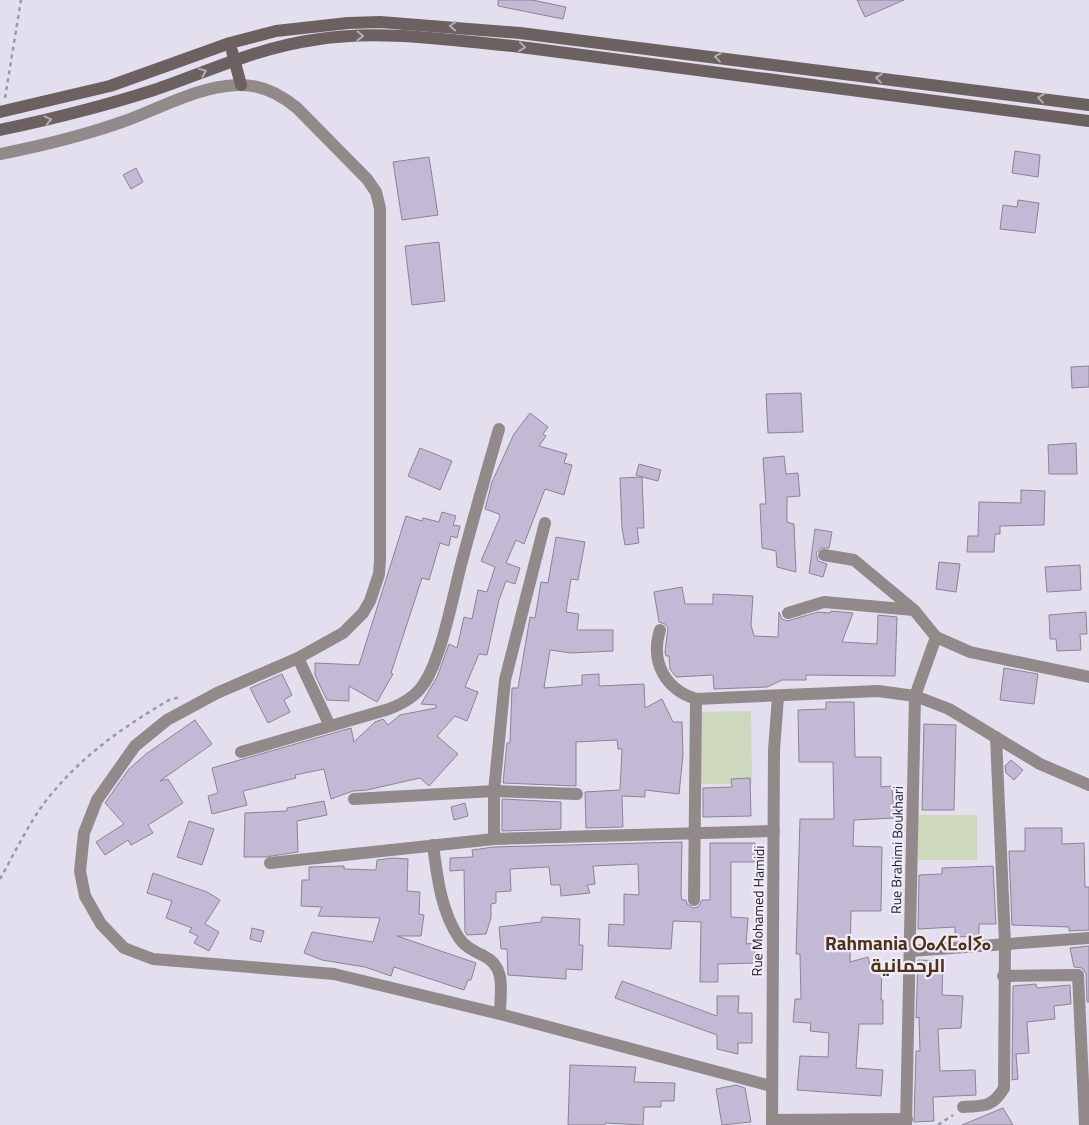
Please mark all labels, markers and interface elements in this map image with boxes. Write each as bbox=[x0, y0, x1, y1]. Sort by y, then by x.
one-way arrow bbox=[448, 21, 456, 32]
one-way arrow bbox=[356, 31, 364, 41]
one-way arrow bbox=[518, 41, 526, 52]
one-way arrow bbox=[714, 53, 723, 63]
one-way arrow bbox=[198, 68, 207, 78]
one-way arrow bbox=[875, 73, 883, 84]
one-way arrow bbox=[1036, 93, 1044, 104]
one-way arrow bbox=[43, 115, 52, 126]
street label: Rue Brahimi Boukhari bbox=[885, 786, 908, 914]
street label: Rue Mohamed Hamidi bbox=[746, 845, 769, 977]
district label: Rahmania ⵔⴰⵃⵎⴰⵏⵢⴰ الرحمانية bbox=[825, 928, 991, 979]

